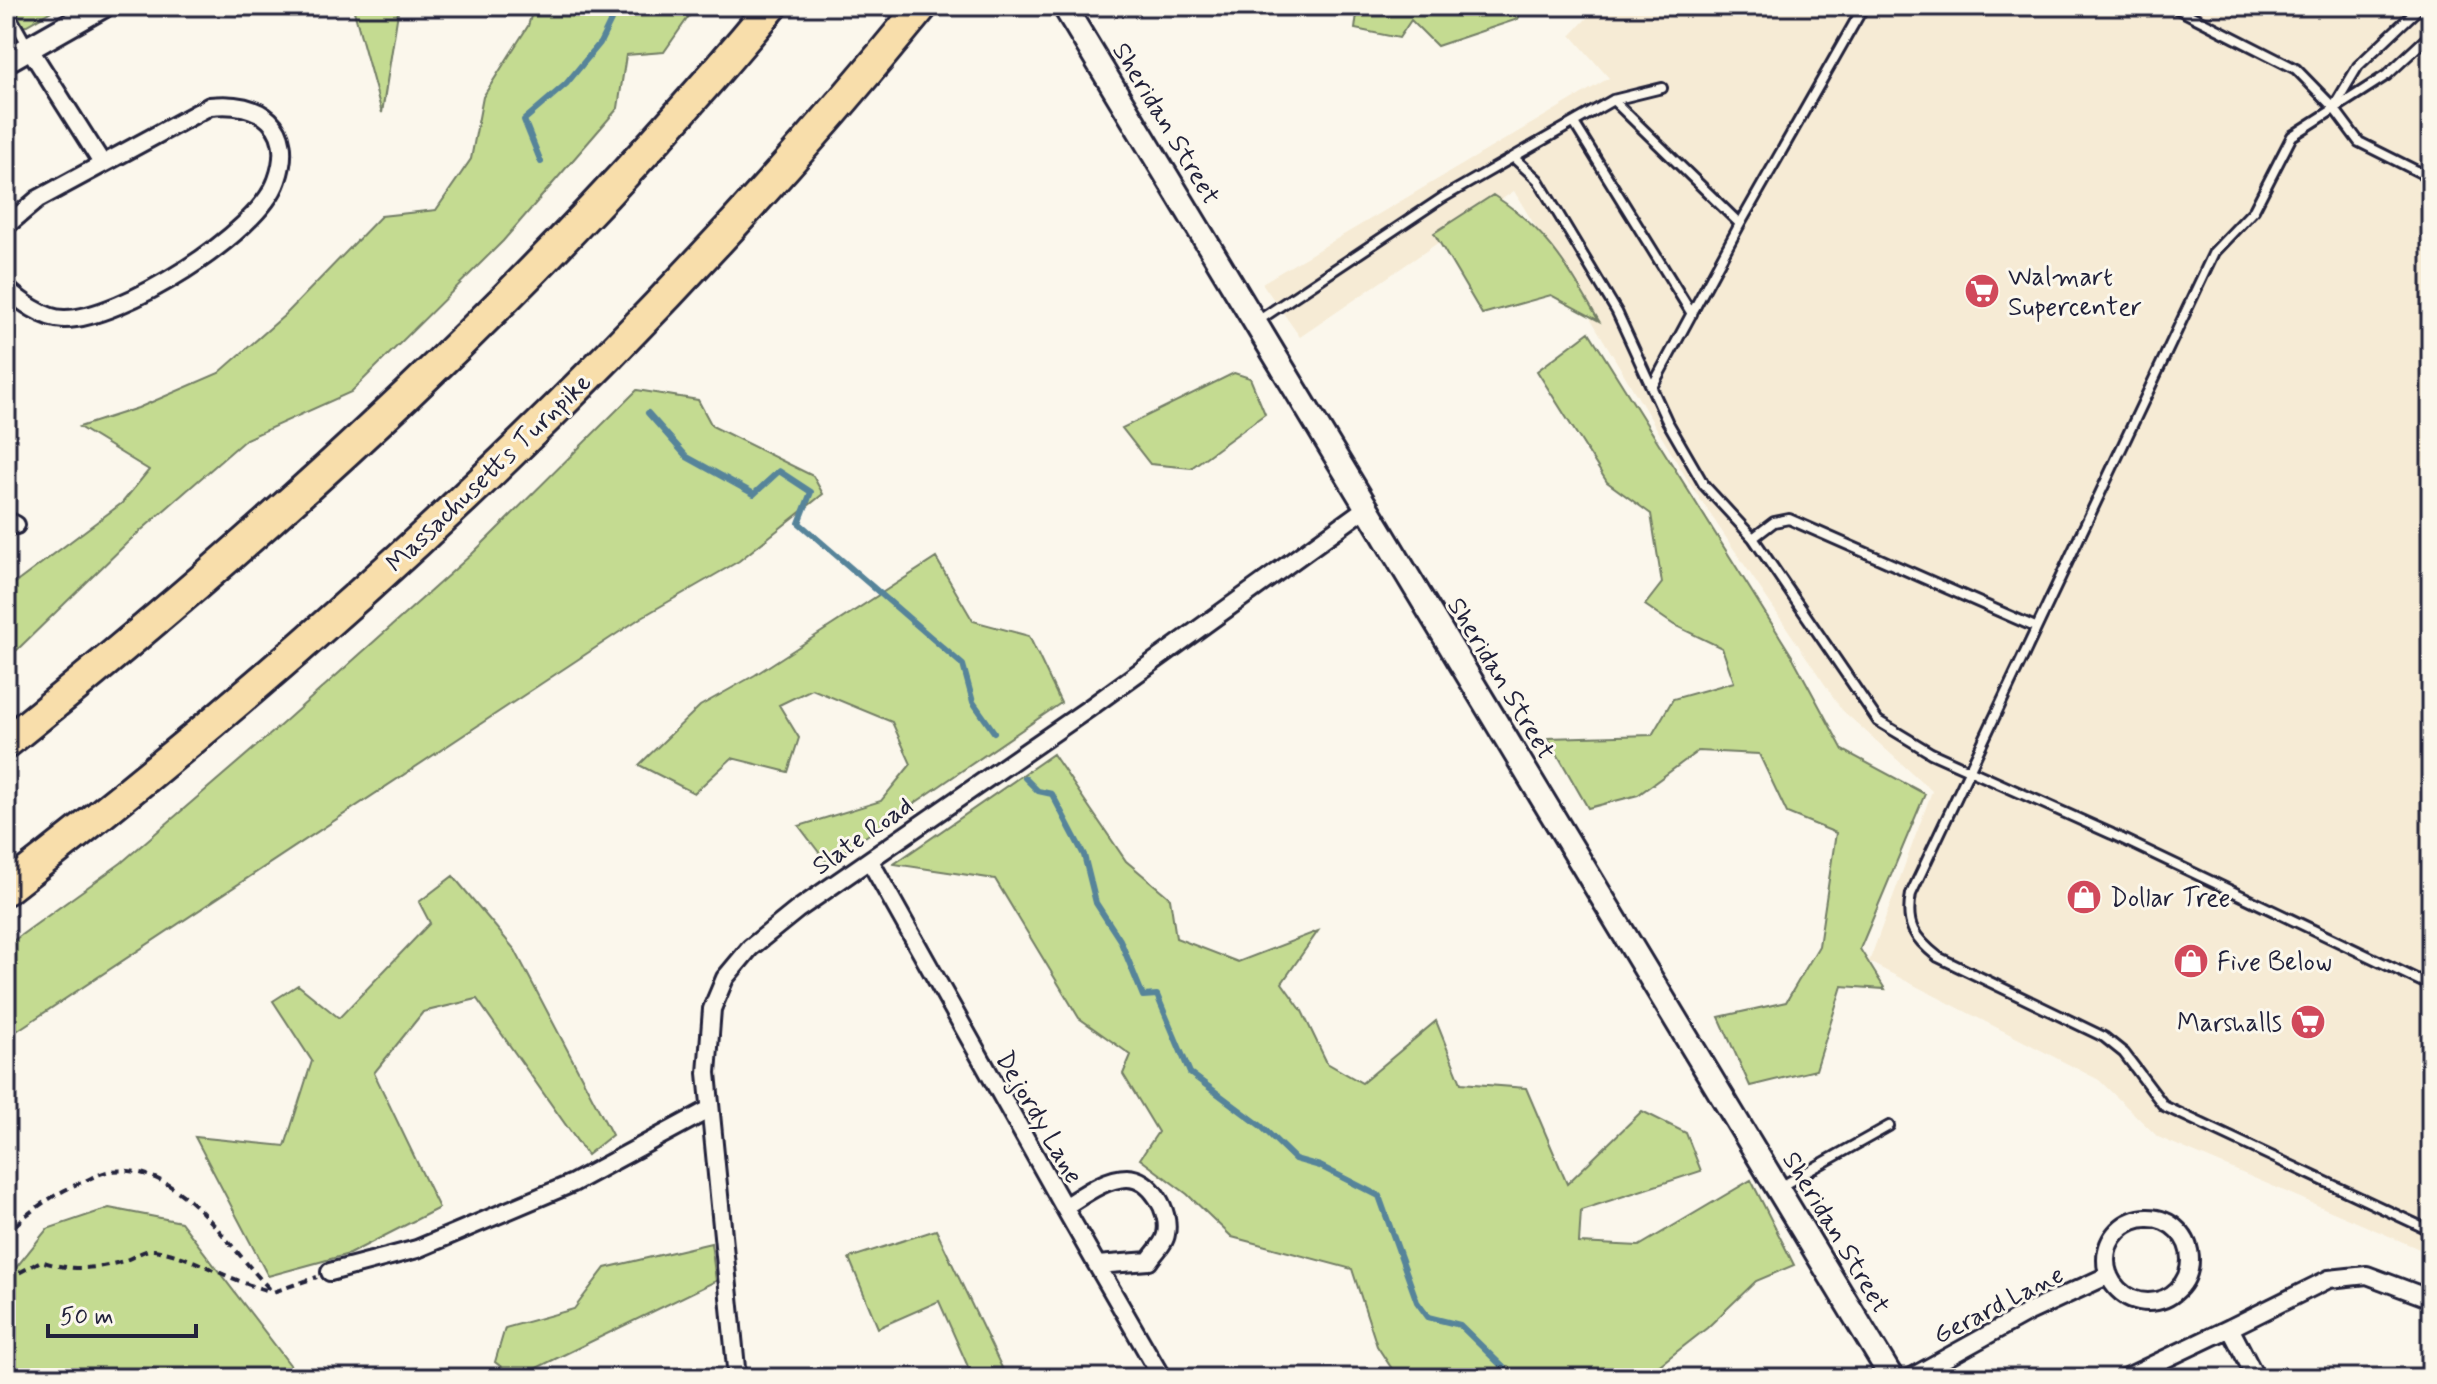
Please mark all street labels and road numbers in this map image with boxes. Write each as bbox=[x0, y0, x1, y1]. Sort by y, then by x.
street label: Sheridan Street bbox=[1103, 37, 1227, 212]
street label: Massachusetts Turnpike bbox=[379, 366, 600, 581]
street label: Sheridan Street bbox=[1438, 592, 1562, 767]
street label: Slate Road bbox=[806, 790, 920, 884]
street label: Dejordy Lane bbox=[987, 1046, 1090, 1190]
street label: Sheridan Street bbox=[1773, 1146, 1897, 1321]
street label: Gerard Lane bbox=[1928, 1258, 2070, 1353]

